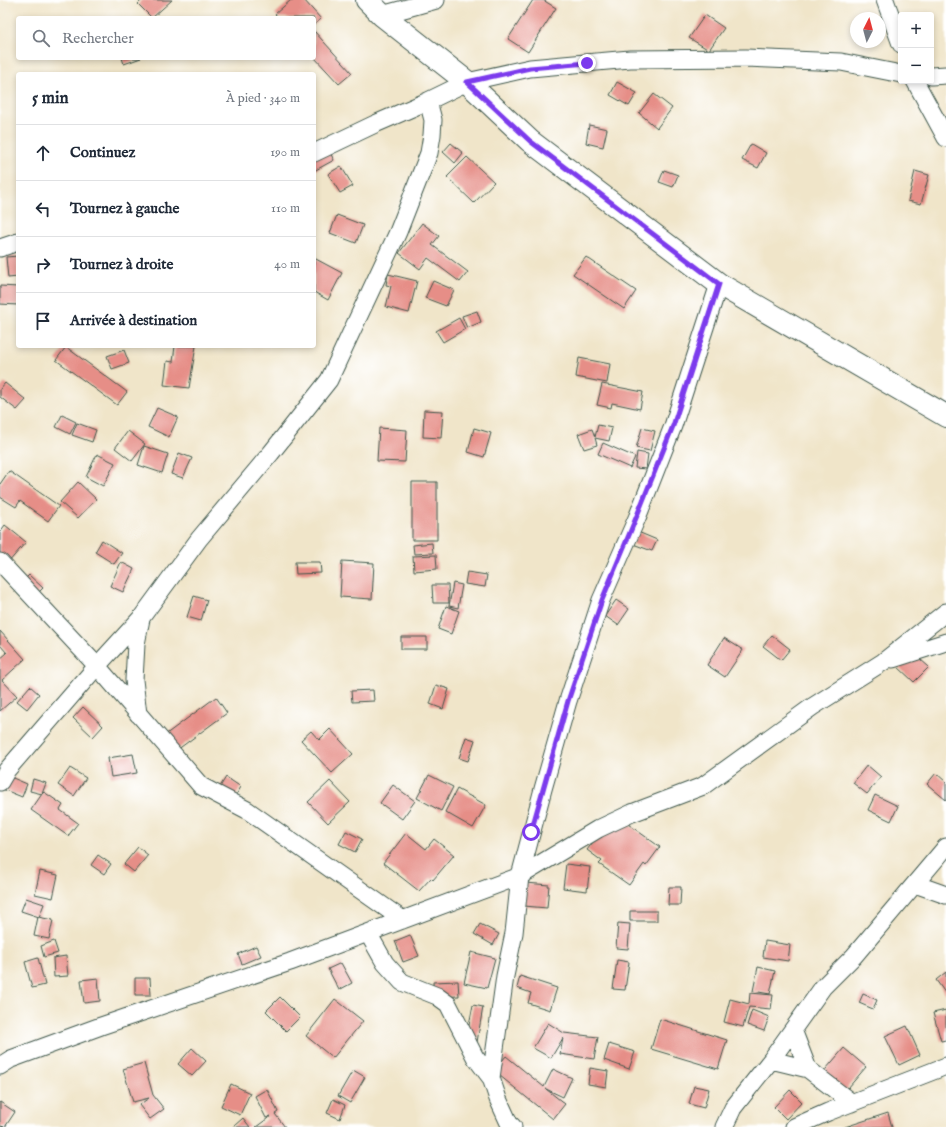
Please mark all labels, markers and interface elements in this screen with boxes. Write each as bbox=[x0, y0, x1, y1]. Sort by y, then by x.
north arrow bbox=[850, 12, 886, 48]
map controls bbox=[898, 12, 934, 84]
button: + bbox=[898, 12, 934, 48]
search box bbox=[16, 16, 316, 60]
icon: search bbox=[30, 27, 52, 49]
text: Rechercher bbox=[62, 29, 134, 48]
button: − bbox=[898, 48, 934, 84]
route end bbox=[578, 54, 596, 72]
text: 5 min bbox=[32, 88, 69, 109]
text: À pied · 340 m bbox=[226, 90, 300, 107]
icon: ahead bbox=[32, 142, 54, 164]
text: Continuez bbox=[70, 143, 135, 162]
text: 190 m bbox=[270, 144, 300, 161]
icon: left bbox=[32, 198, 54, 220]
text: Tournez à gauche bbox=[70, 199, 179, 218]
text: 110 m bbox=[271, 200, 300, 217]
icon: right bbox=[32, 254, 54, 276]
text: Tournez à droite bbox=[70, 255, 173, 274]
text: 40 m bbox=[274, 256, 300, 273]
icon: arrive bbox=[32, 310, 54, 332]
text: Arrivée à destination bbox=[70, 311, 197, 330]
route start bbox=[522, 823, 540, 841]

